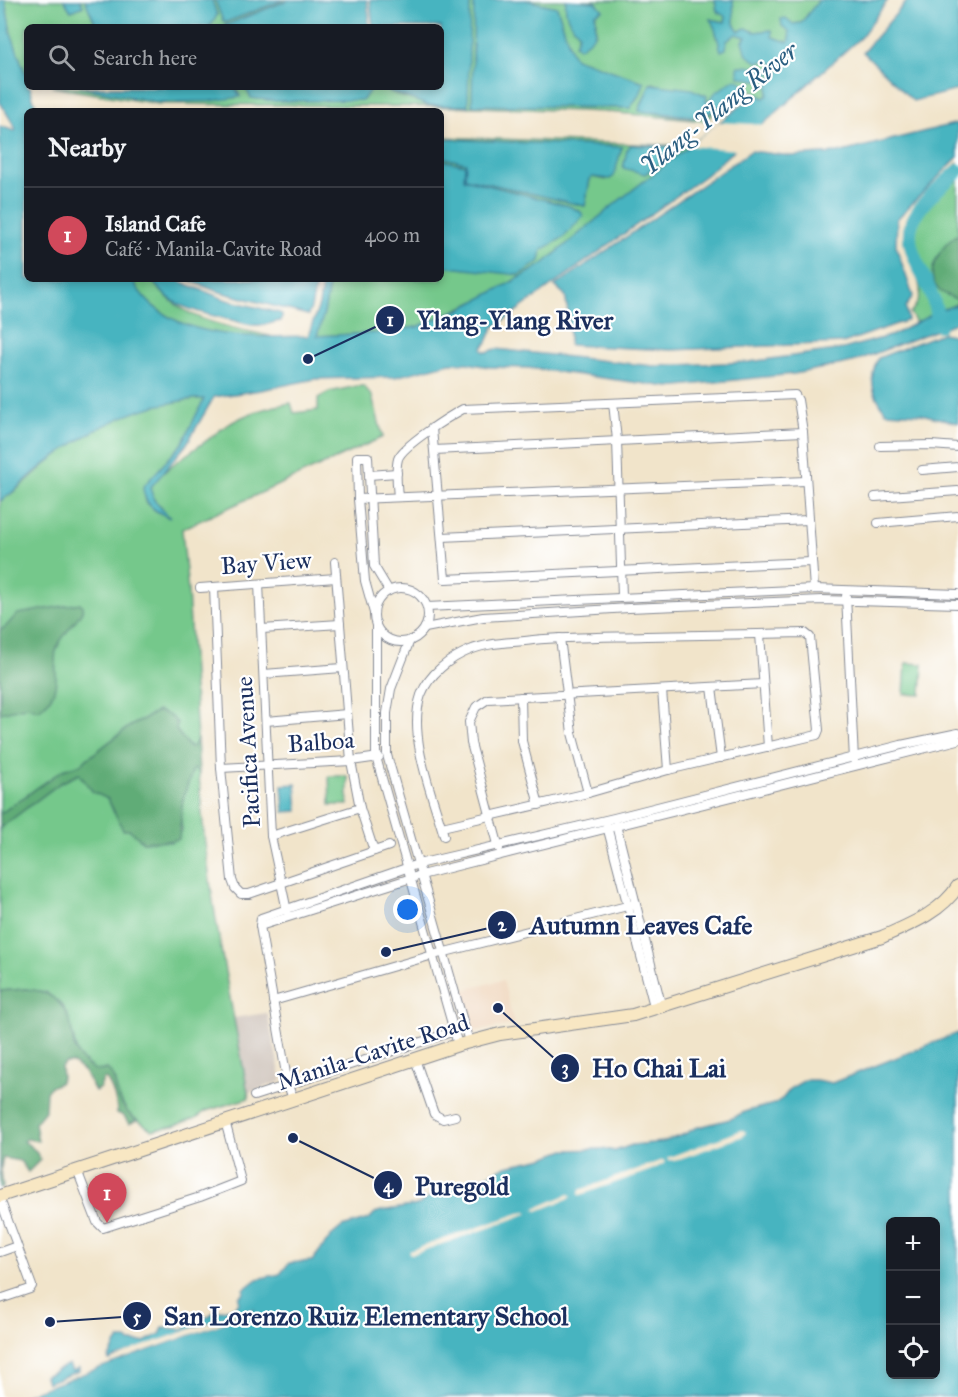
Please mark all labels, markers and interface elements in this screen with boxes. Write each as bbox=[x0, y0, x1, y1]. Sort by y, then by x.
search box bbox=[24, 24, 444, 90]
water label: Ylang-Ylang River bbox=[634, 34, 805, 181]
icon: search bbox=[45, 41, 78, 74]
text: Search here bbox=[93, 44, 197, 71]
text: Nearby bbox=[48, 131, 126, 163]
text: Island Cafe bbox=[105, 210, 206, 237]
text: 1 bbox=[64, 223, 71, 247]
text: 400 m bbox=[364, 223, 420, 247]
text: Café · Manila-Cavite Road bbox=[105, 237, 322, 261]
callout: Ylang-Ylang River bbox=[375, 298, 625, 342]
text: Ylang-Ylang River bbox=[416, 304, 615, 337]
text: 1 bbox=[386, 309, 394, 331]
street label: Bay View bbox=[220, 545, 314, 581]
street label: Pacifica Avenue bbox=[229, 676, 267, 828]
street label: Balboa bbox=[287, 725, 356, 759]
your location bbox=[393, 895, 422, 924]
callout: Autumn Leaves Cafe bbox=[487, 903, 764, 947]
text: Autumn Leaves Cafe bbox=[528, 909, 752, 941]
text: 2 bbox=[498, 914, 508, 936]
street label: Manila-Cavite Road bbox=[273, 1007, 473, 1097]
callout: Ho Chai Lai bbox=[550, 1046, 738, 1090]
text: Ho Chai Lai bbox=[592, 1052, 727, 1084]
text: 3 bbox=[561, 1057, 569, 1080]
callout: Puregold bbox=[373, 1163, 521, 1207]
text: Puregold bbox=[415, 1170, 510, 1203]
pin: 1 bbox=[88, 1174, 126, 1223]
text: 4 bbox=[383, 1175, 394, 1198]
map controls bbox=[886, 1217, 940, 1379]
button: + bbox=[886, 1217, 940, 1271]
button: − bbox=[886, 1271, 940, 1325]
callout: San Lorenzo Ruiz Elementary School bbox=[122, 1294, 580, 1338]
text: San Lorenzo Ruiz Elementary School bbox=[164, 1300, 569, 1332]
text: 5 bbox=[133, 1306, 142, 1328]
button: locate bbox=[886, 1325, 940, 1379]

